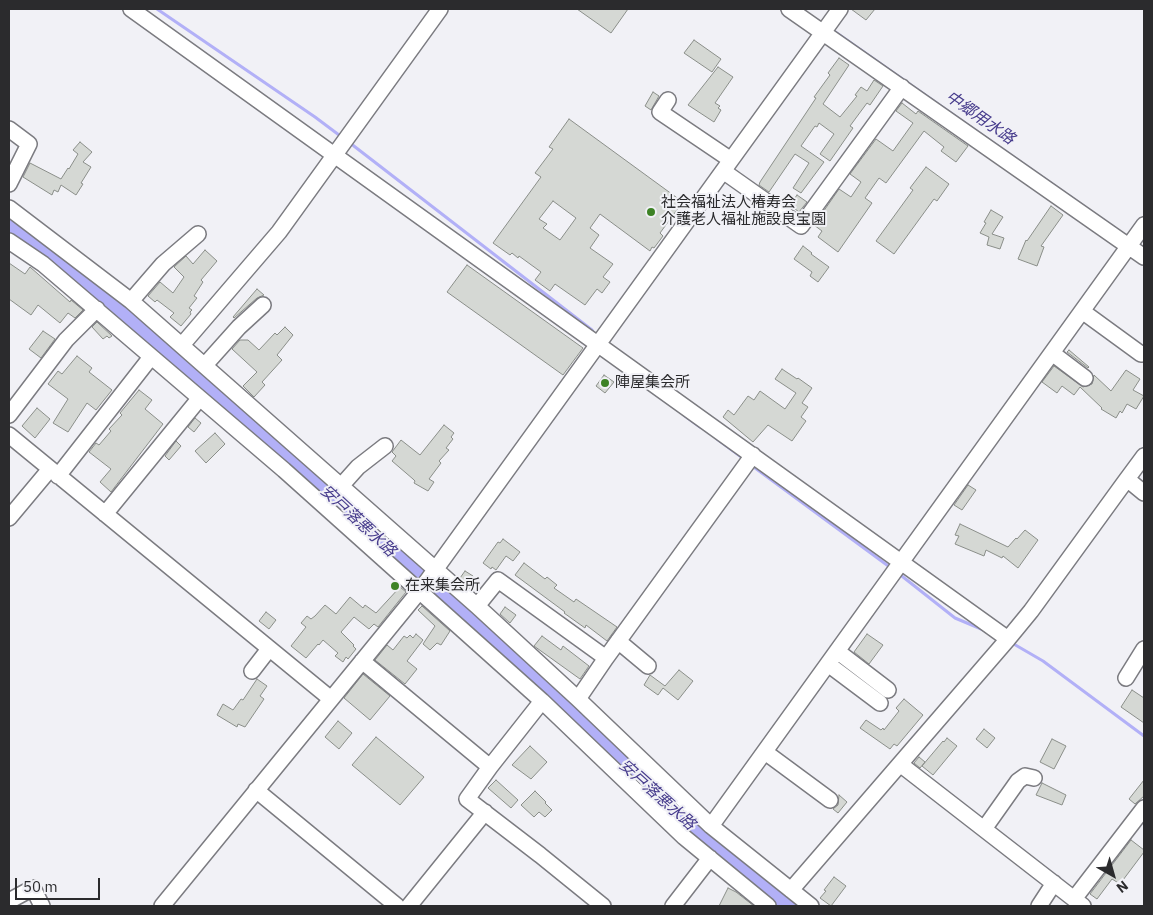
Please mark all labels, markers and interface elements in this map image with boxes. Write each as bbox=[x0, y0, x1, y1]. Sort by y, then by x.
water label: 中郷用水路 bbox=[942, 87, 1018, 149]
place label: 社会福祉法人椿寿会 介護老人福祉施設良宝園 bbox=[661, 194, 826, 229]
marker: 社会福祉法人椿寿会 介護老人福祉施設良宝園 bbox=[645, 206, 657, 218]
place label: 陣屋集会所 bbox=[615, 374, 690, 392]
marker: 陣屋集会所 bbox=[599, 377, 611, 389]
water label: 安戸落悪水路 bbox=[316, 481, 400, 561]
place label: 在来集会所 bbox=[405, 577, 480, 595]
marker: 在来集会所 bbox=[389, 580, 401, 592]
water label: 安戸落悪水路 bbox=[615, 756, 699, 834]
north arrow bbox=[1088, 850, 1138, 900]
scale bar bbox=[18, 868, 102, 900]
text: 50 m bbox=[23, 877, 58, 896]
text: N bbox=[1113, 877, 1132, 897]

